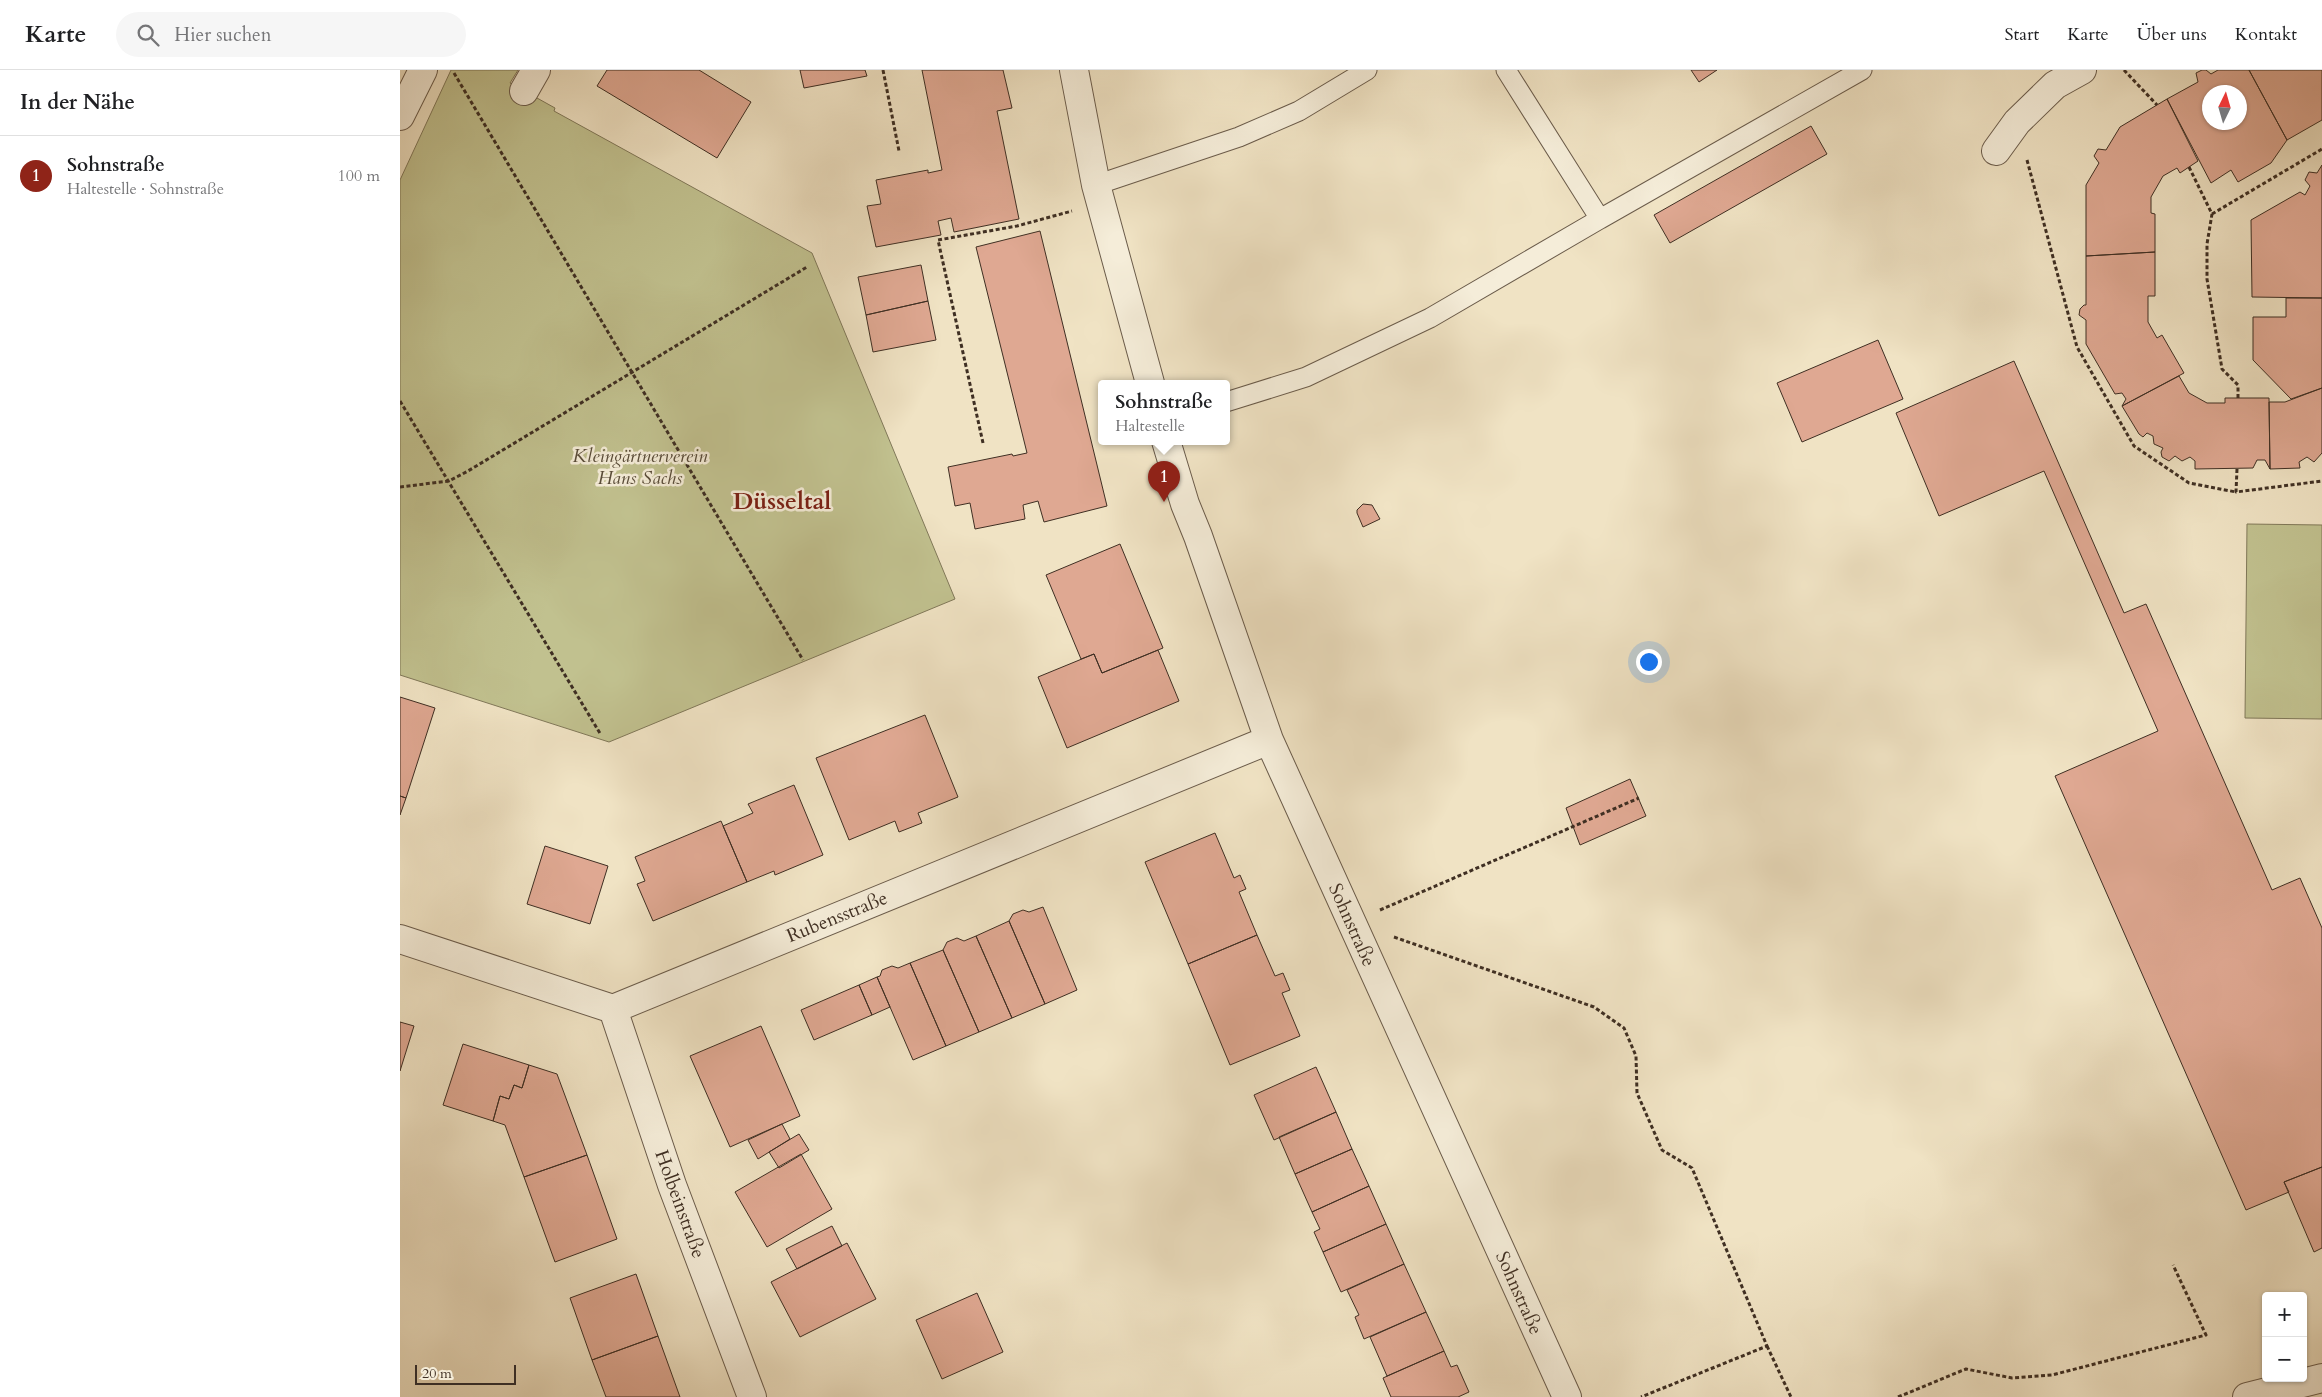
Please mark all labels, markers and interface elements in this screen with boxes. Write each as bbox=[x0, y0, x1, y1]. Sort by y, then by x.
search box bbox=[116, 12, 466, 57]
text: Karte bbox=[25, 18, 86, 51]
icon: search bbox=[134, 21, 162, 49]
text: Hier suchen bbox=[174, 22, 272, 48]
text: Start bbox=[2004, 22, 2039, 47]
text: Karte bbox=[2067, 22, 2109, 47]
text: Über uns bbox=[2137, 22, 2207, 47]
text: Kontakt bbox=[2235, 22, 2297, 47]
north arrow bbox=[2202, 85, 2247, 130]
text: In der Nähe bbox=[20, 88, 135, 117]
text: Sohnstraße bbox=[67, 152, 165, 178]
text: 1 bbox=[32, 165, 40, 187]
text: 100 m bbox=[338, 165, 380, 187]
text: Haltestelle · Sohnstraße bbox=[67, 178, 224, 200]
popup bbox=[1098, 380, 1230, 445]
text: Sohnstraße bbox=[1115, 389, 1213, 415]
text: Haltestelle bbox=[1115, 415, 1185, 437]
park label: Kleingärtnerverein Hans Sachs bbox=[573, 443, 708, 491]
pin: 1 bbox=[1148, 461, 1180, 502]
district label: Düsseltal bbox=[733, 485, 831, 518]
your location bbox=[1636, 649, 1662, 675]
street label: Sohnstraße bbox=[1322, 879, 1382, 971]
street label: Rubensstraße bbox=[783, 885, 891, 949]
street label: Holbeinstraße bbox=[648, 1146, 712, 1262]
street label: Sohnstraße bbox=[1489, 1247, 1549, 1339]
map controls bbox=[2262, 1292, 2307, 1382]
button: + bbox=[2262, 1292, 2307, 1337]
button: − bbox=[2262, 1337, 2307, 1382]
scale bar bbox=[415, 1362, 516, 1385]
text: 20 m bbox=[422, 1364, 452, 1383]

